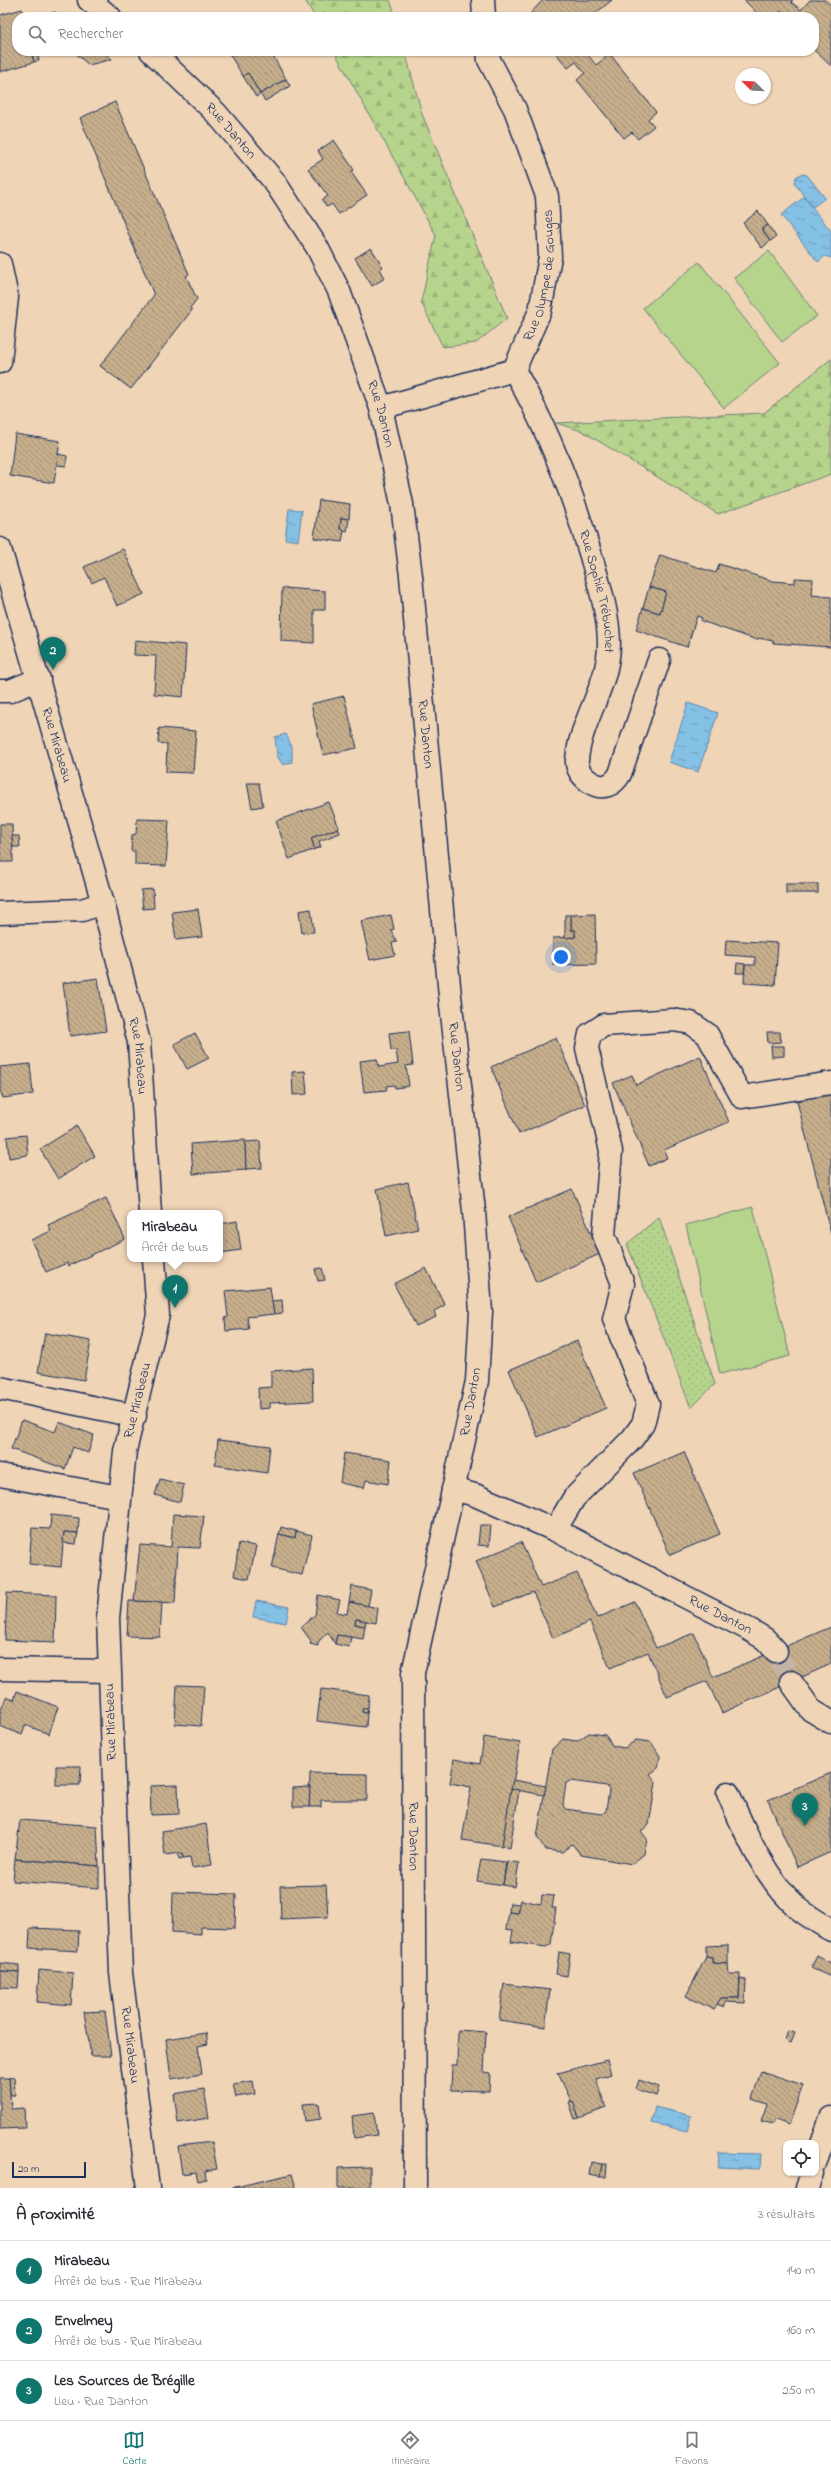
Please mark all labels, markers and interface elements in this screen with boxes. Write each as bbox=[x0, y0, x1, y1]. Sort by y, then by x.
search box bbox=[12, 12, 819, 56]
icon: search bbox=[26, 23, 48, 45]
text: Rechercher bbox=[58, 23, 123, 45]
north arrow bbox=[735, 68, 771, 104]
street label: Rue Danton bbox=[200, 98, 262, 164]
street label: Rue Olympe de Gouges bbox=[517, 209, 561, 345]
street label: Rue Danton bbox=[361, 377, 400, 450]
street label: Rue Sophie Trébuchet bbox=[573, 527, 620, 654]
pin: 2 bbox=[40, 637, 66, 670]
street label: Rue Danton bbox=[412, 699, 439, 770]
street label: Rue Mirabeau bbox=[36, 705, 78, 785]
your location bbox=[551, 947, 571, 967]
street label: Rue Mirabeau bbox=[123, 1015, 153, 1095]
street label: Rue Danton bbox=[442, 1021, 471, 1092]
popup bbox=[127, 1210, 223, 1262]
text: Mirabeau bbox=[142, 1216, 197, 1238]
text: Arrêt de bus bbox=[142, 1238, 208, 1257]
pin: 1 bbox=[162, 1275, 188, 1308]
street label: Rue Mirabeau bbox=[118, 1360, 157, 1440]
street label: Rue Danton bbox=[455, 1366, 487, 1438]
street label: Rue Danton bbox=[685, 1590, 756, 1640]
street label: Rue Mirabeau bbox=[99, 1683, 123, 1761]
pin: 3 bbox=[792, 1793, 818, 1826]
street label: Rue Danton bbox=[403, 1802, 424, 1871]
street label: Rue Mirabeau bbox=[115, 2005, 145, 2085]
map controls bbox=[783, 2140, 819, 2176]
button: locate bbox=[783, 2140, 819, 2176]
scale bar bbox=[12, 2160, 86, 2179]
text: 20 m bbox=[18, 2161, 40, 2177]
text: À proximité bbox=[16, 2202, 94, 2227]
text: 3 résultats bbox=[758, 2205, 815, 2224]
text: Mirabeau bbox=[54, 2250, 110, 2272]
text: 1 bbox=[27, 2261, 31, 2280]
text: 140 m bbox=[787, 2261, 815, 2280]
text: Arrêt de bus · Rue Mirabeau bbox=[54, 2272, 202, 2291]
text: Envelmey bbox=[54, 2310, 113, 2332]
text: 2 bbox=[26, 2321, 32, 2340]
text: 160 m bbox=[786, 2321, 815, 2340]
text: Arrêt de bus · Rue Mirabeau bbox=[54, 2332, 202, 2351]
text: Les Sources de Brégille bbox=[54, 2370, 195, 2392]
text: 3 bbox=[26, 2381, 32, 2400]
text: 250 m bbox=[782, 2381, 815, 2400]
text: Lieu · Rue Danton bbox=[54, 2392, 148, 2411]
tab: Carte bbox=[122, 2429, 146, 2469]
tab: Itinéraire bbox=[391, 2429, 430, 2469]
tab: Favoris bbox=[675, 2429, 709, 2469]

